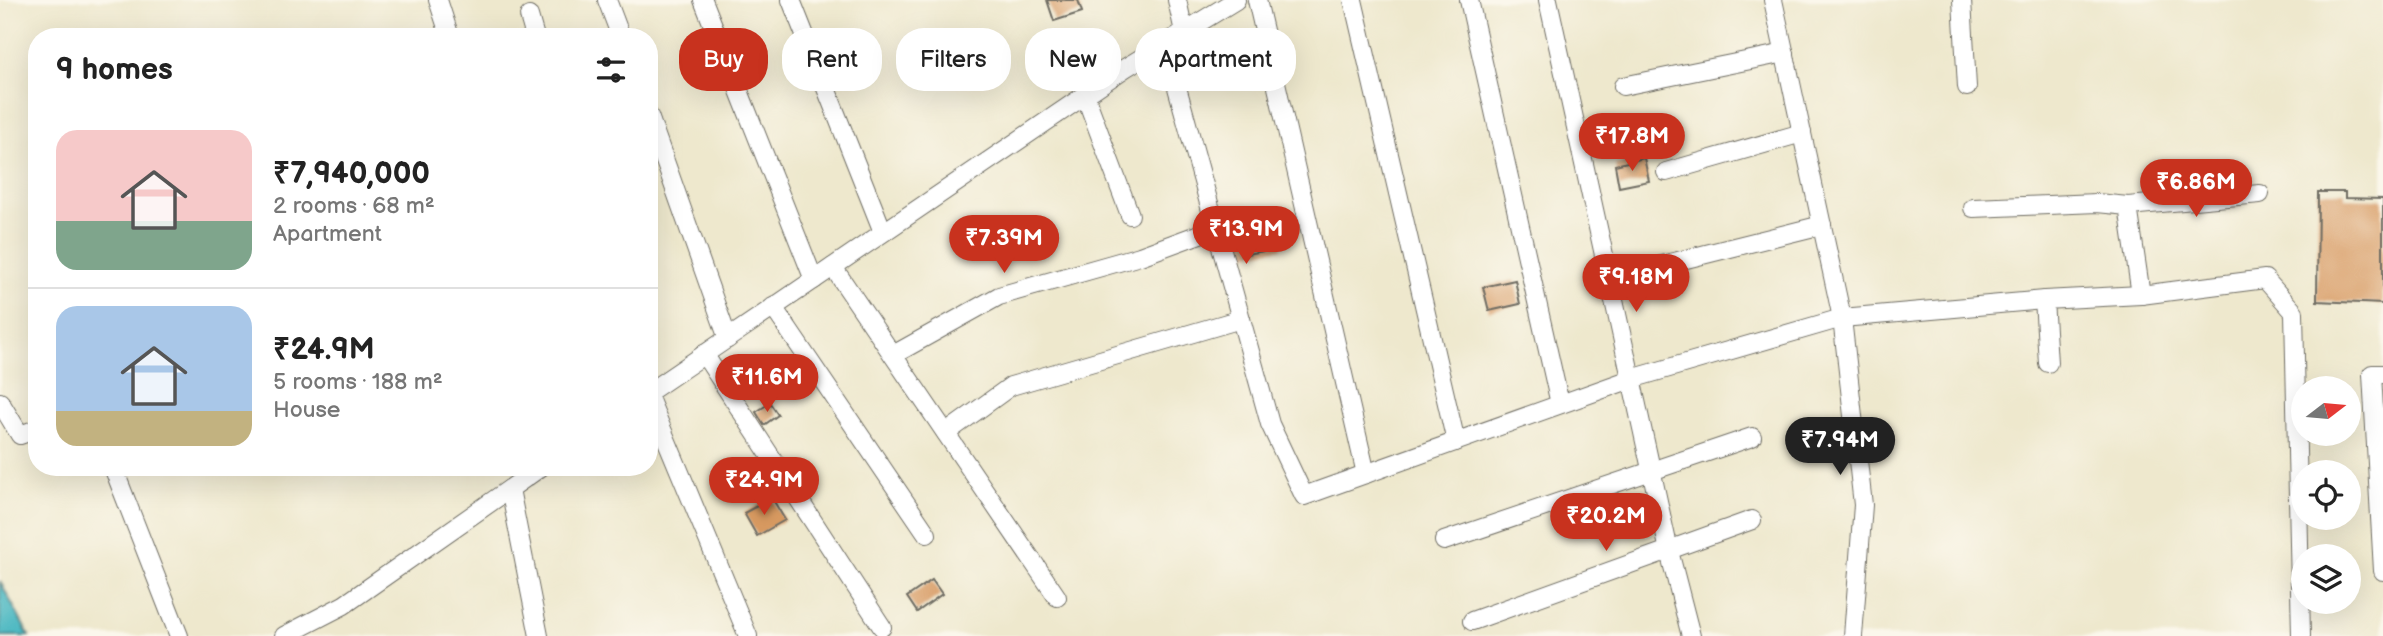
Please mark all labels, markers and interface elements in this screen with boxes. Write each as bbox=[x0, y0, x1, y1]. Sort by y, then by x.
chip: Buy bbox=[679, 28, 768, 91]
chip: Rent bbox=[782, 28, 882, 91]
chip: Filters bbox=[896, 28, 1011, 91]
chip: New bbox=[1025, 28, 1121, 91]
chip: Apartment bbox=[1135, 28, 1296, 91]
icon: filters bbox=[592, 51, 630, 89]
text: 9 homes bbox=[56, 52, 173, 88]
pin: ₹17.8M bbox=[1575, 114, 1689, 173]
text: ₹17.8M bbox=[1595, 122, 1669, 150]
text: ₹7,940,000 bbox=[273, 156, 430, 192]
icon: home bbox=[112, 158, 196, 242]
pin: ₹6.86M bbox=[2139, 160, 2253, 219]
text: ₹6.86M bbox=[2156, 168, 2236, 196]
text: 2 rooms · 68 m² bbox=[273, 192, 435, 220]
pin: ₹13.9M bbox=[1189, 206, 1303, 266]
text: ₹13.9M bbox=[1209, 215, 1283, 243]
pin: ₹7.39M bbox=[947, 216, 1061, 275]
text: Apartment bbox=[273, 220, 382, 248]
text: ₹7.39M bbox=[965, 224, 1043, 252]
pin: ₹9.18M bbox=[1579, 254, 1693, 314]
text: ₹9.18M bbox=[1598, 263, 1674, 291]
text: ₹24.9M bbox=[273, 332, 375, 368]
icon: home bbox=[112, 334, 196, 418]
pin: ₹11.6M bbox=[710, 354, 824, 414]
text: ₹11.6M bbox=[731, 363, 803, 391]
text: 5 rooms · 188 m² bbox=[273, 368, 443, 396]
north arrow bbox=[2291, 376, 2361, 446]
map controls bbox=[2291, 376, 2361, 614]
text: House bbox=[273, 396, 340, 424]
pin: ₹7.94M bbox=[1783, 418, 1897, 477]
text: ₹7.94M bbox=[1801, 426, 1879, 454]
pin: ₹24.9M bbox=[707, 458, 821, 517]
button: locate bbox=[2291, 460, 2361, 530]
text: ₹24.9M bbox=[725, 466, 803, 494]
pin: ₹20.2M bbox=[1549, 494, 1663, 553]
text: ₹20.2M bbox=[1566, 502, 1646, 530]
button: layers bbox=[2291, 544, 2361, 614]

